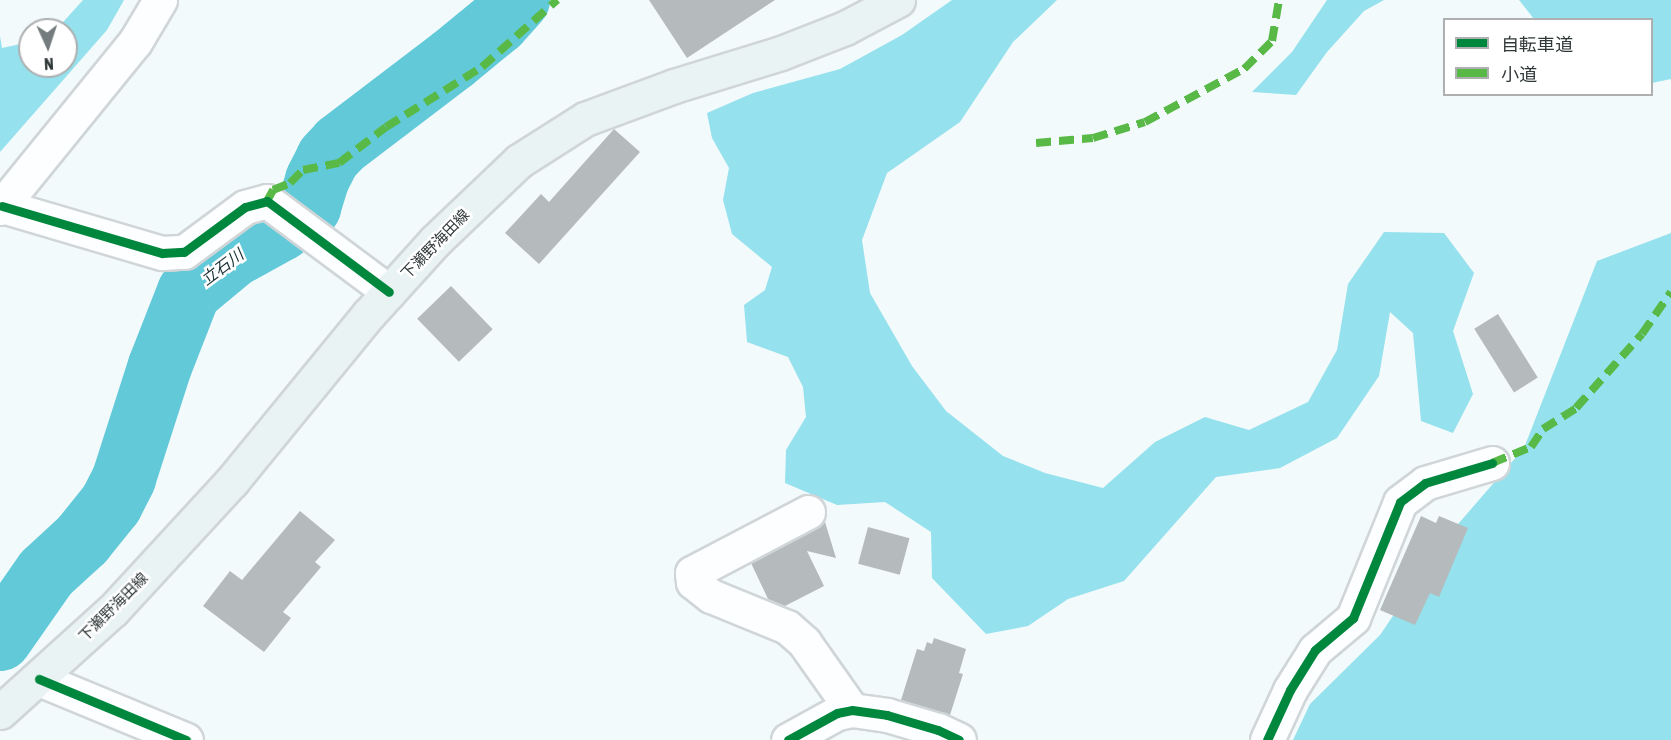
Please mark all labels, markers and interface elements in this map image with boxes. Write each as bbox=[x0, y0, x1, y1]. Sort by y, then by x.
north arrow bbox=[18, 18, 78, 78]
legend bbox=[1443, 18, 1653, 96]
text: 自転車道 bbox=[1501, 34, 1573, 55]
text: N bbox=[44, 55, 54, 73]
text: 小道 bbox=[1501, 64, 1537, 85]
street label: 下瀬野海田線 bbox=[397, 205, 473, 283]
water label: 立石川 bbox=[197, 245, 247, 289]
street label: 下瀬野海田線 bbox=[75, 569, 151, 645]

